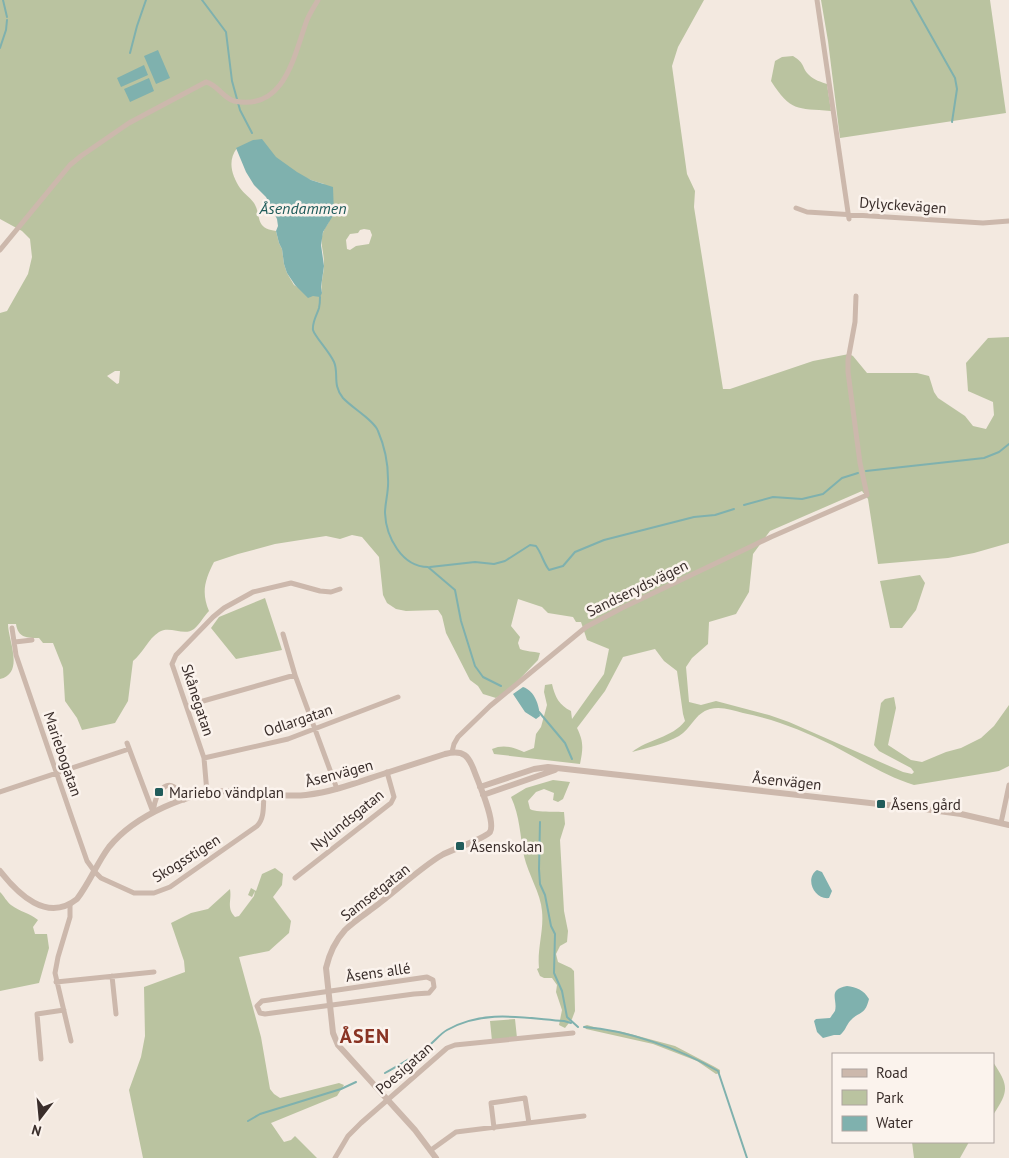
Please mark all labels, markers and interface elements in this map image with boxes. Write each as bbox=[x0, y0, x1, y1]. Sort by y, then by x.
street label: Dylyckevägen bbox=[859, 192, 947, 218]
water label: Åsendammen bbox=[258, 198, 347, 218]
street label: Sandserydsvägen bbox=[583, 555, 691, 621]
street label: Skånegatan bbox=[177, 662, 219, 738]
street label: Odlargatan bbox=[261, 699, 335, 741]
street label: Mariebogatan bbox=[40, 709, 86, 799]
street label: Åsenvägen bbox=[303, 755, 375, 791]
street label: Åsenvägen bbox=[751, 768, 823, 794]
place label: Mariebo vändplan bbox=[169, 783, 284, 802]
street label: Nylundsgatan bbox=[307, 785, 387, 855]
marker: Mariebo vändplan bbox=[153, 786, 165, 798]
place label: Åsens gård bbox=[891, 795, 961, 814]
marker: Åsens gård bbox=[875, 798, 887, 810]
street label: Skogsstigen bbox=[148, 830, 224, 886]
place label: Åsenskolan bbox=[470, 837, 542, 856]
marker: Åsenskolan bbox=[454, 840, 466, 852]
street label: Samsetgatan bbox=[337, 859, 413, 925]
street label: Åsens allé bbox=[344, 958, 412, 986]
district label: ÅSEN bbox=[340, 1023, 390, 1049]
street label: Poesigatan bbox=[371, 1038, 437, 1098]
legend bbox=[832, 1053, 994, 1143]
text: Road bbox=[876, 1063, 908, 1082]
text: Park bbox=[876, 1088, 904, 1107]
north arrow bbox=[15, 1093, 65, 1143]
text: Water bbox=[876, 1113, 913, 1132]
text: N bbox=[30, 1121, 43, 1140]

